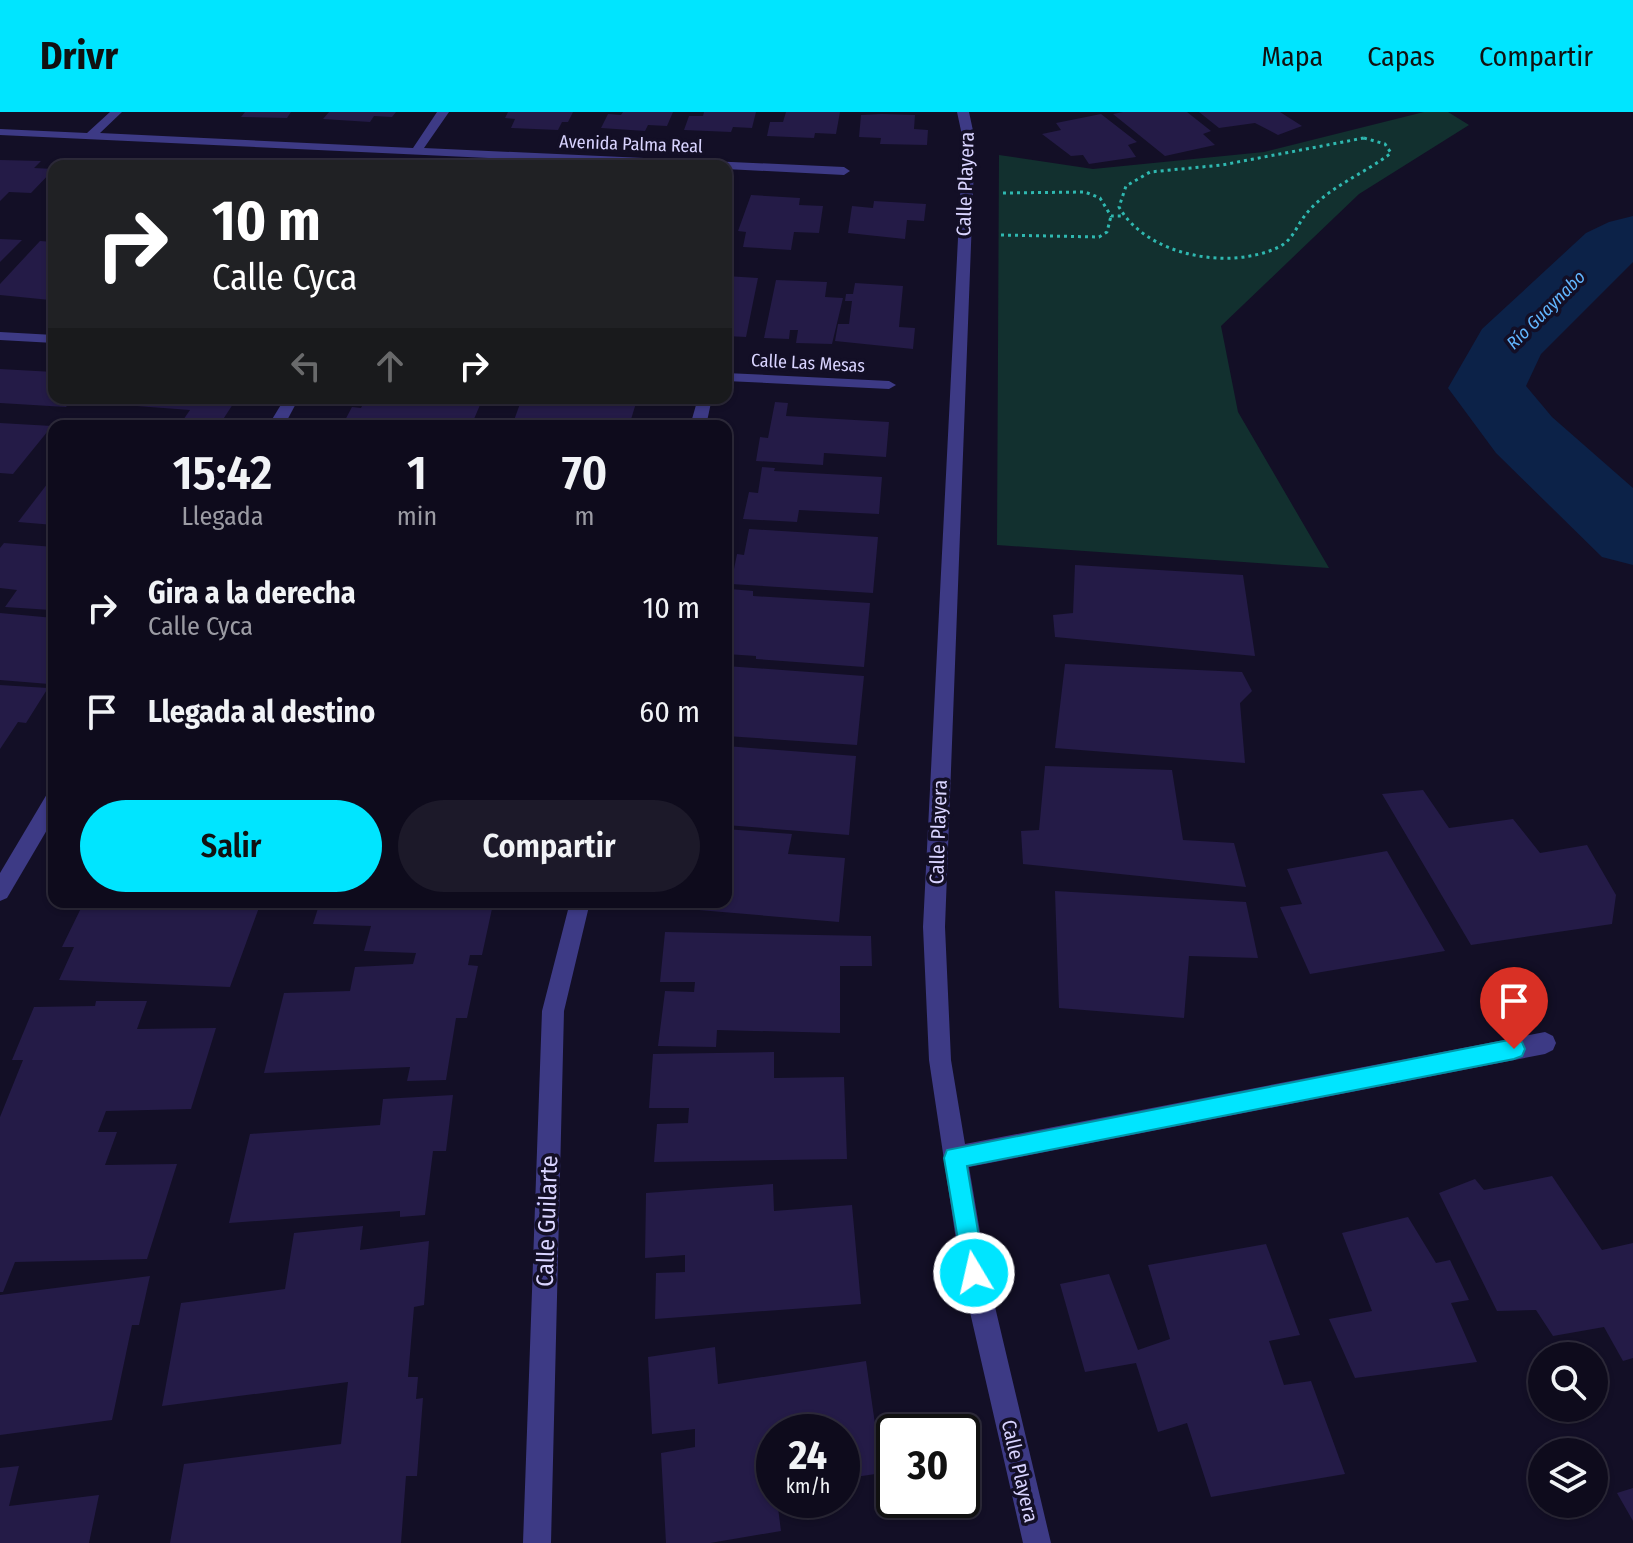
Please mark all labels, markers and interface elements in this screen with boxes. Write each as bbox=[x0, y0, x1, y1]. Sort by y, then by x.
text: Drivr bbox=[40, 33, 118, 79]
text: Mapa bbox=[1261, 40, 1323, 73]
text: Capas bbox=[1367, 40, 1435, 73]
text: Compartir bbox=[1479, 40, 1593, 73]
street label: Avenida Palma Real bbox=[559, 131, 703, 158]
street label: Calle Playera bbox=[951, 131, 979, 237]
text: 10 m bbox=[212, 188, 321, 255]
icon: right bbox=[80, 192, 184, 296]
text: Calle Cyca bbox=[212, 256, 357, 300]
water label: Río Guaynabo bbox=[1502, 266, 1590, 354]
icon: left bbox=[284, 344, 328, 388]
icon: ahead bbox=[368, 344, 412, 388]
icon: right bbox=[452, 344, 496, 388]
street label: Calle Las Mesas bbox=[750, 349, 866, 377]
text: 15:42 bbox=[173, 444, 272, 502]
text: 1 bbox=[407, 444, 427, 502]
text: 70 bbox=[562, 444, 607, 502]
text: Llegada bbox=[181, 501, 263, 532]
text: min bbox=[397, 501, 437, 532]
text: m bbox=[575, 501, 595, 532]
text: Gira a la derecha bbox=[148, 575, 356, 611]
icon: right bbox=[80, 586, 124, 630]
text: 10 m bbox=[643, 590, 700, 626]
text: Calle Cyca bbox=[148, 611, 253, 642]
icon: arrive bbox=[80, 690, 124, 734]
text: Llegada al destino bbox=[148, 694, 375, 730]
text: 60 m bbox=[639, 694, 700, 730]
street label: Calle Playera bbox=[924, 779, 952, 885]
button: Salir bbox=[80, 800, 382, 892]
button: Compartir bbox=[398, 800, 700, 892]
pin bbox=[1480, 967, 1548, 1049]
icon: arrive bbox=[1492, 979, 1536, 1023]
street label: Calle Guilarte bbox=[531, 1155, 563, 1287]
position arrow bbox=[932, 1231, 1016, 1315]
map controls bbox=[1528, 1342, 1608, 1518]
button: search bbox=[1528, 1342, 1608, 1422]
speed limit sign: 30 bbox=[876, 1414, 980, 1518]
street label: Calle Playera bbox=[997, 1417, 1043, 1525]
text: 24 bbox=[789, 1432, 827, 1480]
button: layers bbox=[1528, 1438, 1608, 1518]
text: km/h bbox=[786, 1474, 830, 1498]

